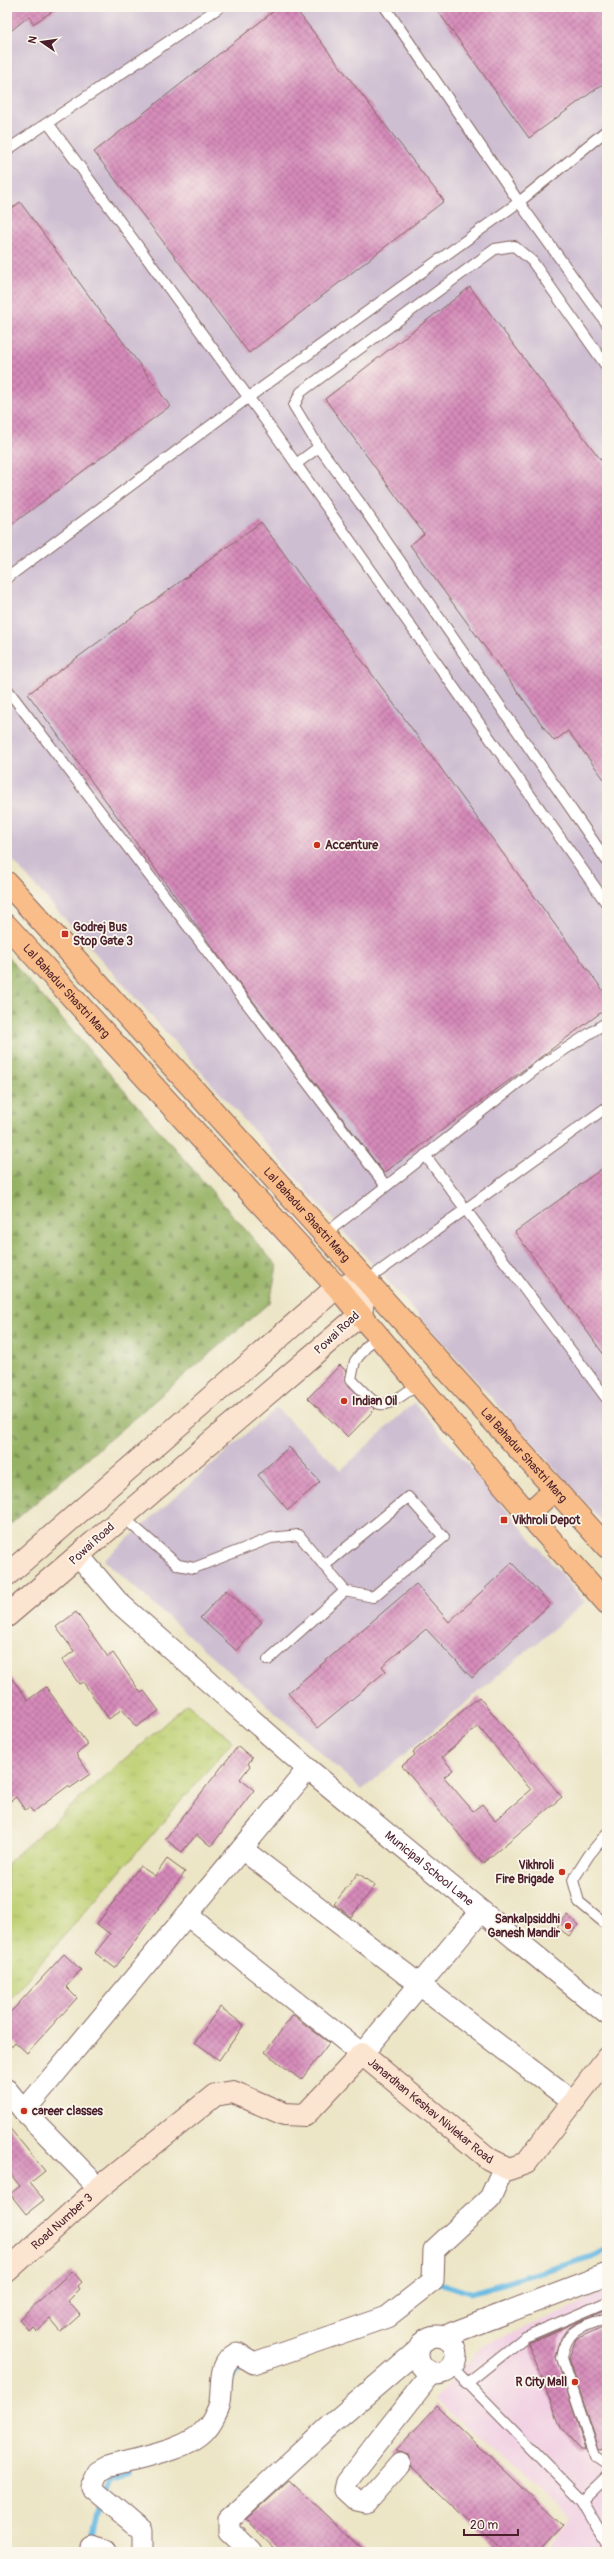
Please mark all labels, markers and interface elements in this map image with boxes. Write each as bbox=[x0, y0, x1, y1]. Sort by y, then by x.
north arrow bbox=[22, 22, 62, 62]
text: N bbox=[26, 34, 40, 45]
place label: Accenture bbox=[325, 838, 379, 853]
marker: Accenture bbox=[312, 840, 322, 850]
place label: Godrej Bus Stop Gate 3 bbox=[73, 920, 133, 949]
marker: Godrej Bus Stop Gate 3 bbox=[60, 929, 70, 939]
street label: Lal Bahadur Shastri Marg bbox=[20, 941, 113, 1041]
street label: Lal Bahadur Shastri Marg bbox=[260, 1164, 353, 1265]
street label: Powai Road bbox=[311, 1308, 363, 1358]
place label: Indian Oil bbox=[352, 1394, 398, 1409]
marker: Indian Oil bbox=[339, 1396, 349, 1406]
street label: Lal Bahadur Shastri Marg bbox=[477, 1405, 571, 1505]
place label: Vikhroli Depot bbox=[512, 1513, 582, 1528]
marker: Vikhroli Depot bbox=[499, 1515, 509, 1525]
street label: Powai Road bbox=[66, 1520, 118, 1568]
street label: Municipal School Lane bbox=[382, 1828, 477, 1909]
place label: Vikhroli Fire Brigade bbox=[495, 1858, 555, 1887]
marker: Vikhroli Fire Brigade bbox=[557, 1867, 567, 1877]
place label: Sankalpsiddhi Ganesh Mandir bbox=[488, 1912, 561, 1941]
marker: Sankalpsiddhi Ganesh Mandir bbox=[563, 1921, 573, 1931]
street label: Janardhan Keshav Nivlekar Road bbox=[365, 2054, 496, 2167]
place label: career classes bbox=[31, 2104, 104, 2119]
marker: career classes bbox=[19, 2106, 29, 2116]
street label: Road Number 3 bbox=[28, 2190, 96, 2253]
place label: R City Mall bbox=[515, 2375, 567, 2390]
marker: R City Mall bbox=[570, 2377, 580, 2387]
scale bar bbox=[464, 2511, 518, 2537]
text: 20 m bbox=[470, 2518, 499, 2533]

